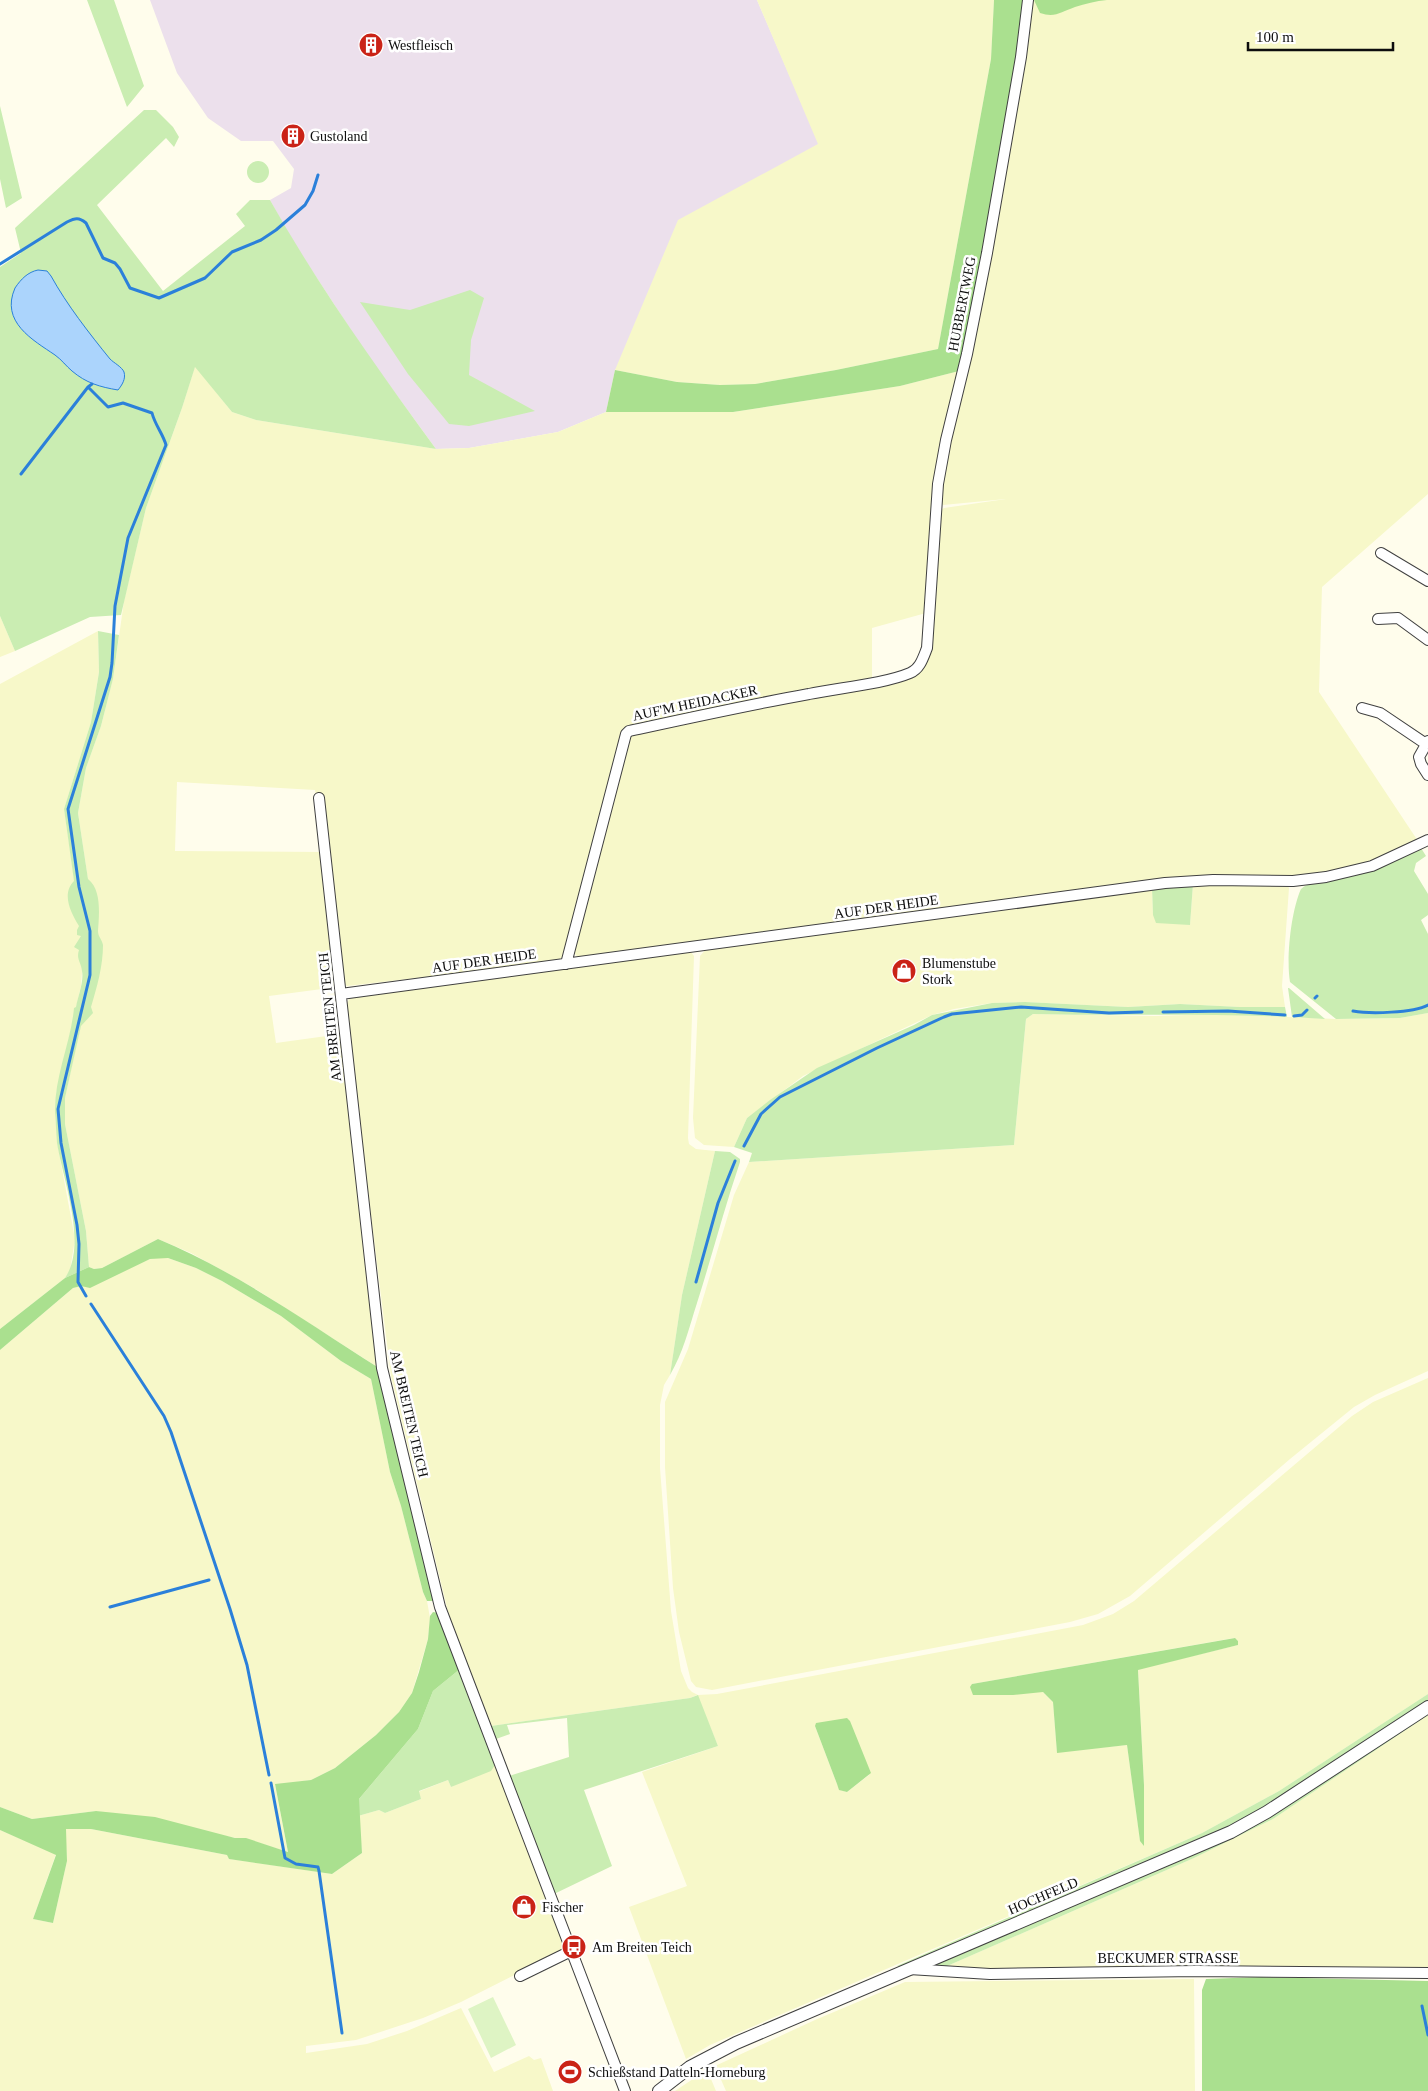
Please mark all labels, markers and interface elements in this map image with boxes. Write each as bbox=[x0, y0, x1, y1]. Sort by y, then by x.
scale bar bbox=[1248, 20, 1393, 52]
text: 100 m bbox=[1256, 29, 1294, 45]
building icon: Westfleisch bbox=[358, 32, 384, 58]
place label: Westfleisch bbox=[388, 38, 453, 53]
building icon: Gustoland bbox=[280, 123, 306, 149]
place label: Gustoland bbox=[310, 129, 368, 144]
street label: HUBBERTWEG bbox=[945, 255, 979, 353]
street label: AUF'M HEIDACKER bbox=[631, 682, 759, 724]
street label: AUF DER HEIDE bbox=[833, 892, 939, 922]
street label: AUF DER HEIDE bbox=[431, 946, 537, 976]
street label: AM BREITEN TEICH bbox=[316, 952, 344, 1082]
place label: Blumenstube Stork bbox=[922, 956, 996, 987]
shop icon: Blumenstube Stork bbox=[891, 958, 917, 984]
street label: AM BREITEN TEICH bbox=[387, 1349, 431, 1479]
street label: HOCHFELD bbox=[1006, 1875, 1080, 1917]
shop icon: Fischer bbox=[511, 1894, 537, 1920]
place label: Fischer bbox=[542, 1900, 584, 1915]
bus stop icon: Am Breiten Teich bbox=[561, 1934, 587, 1960]
place label: Am Breiten Teich bbox=[592, 1940, 692, 1955]
street label: BECKUMER STRASSE bbox=[1097, 1951, 1239, 1966]
sports icon: Schießstand Datteln-Horneburg bbox=[557, 2059, 583, 2085]
place label: Schießstand Datteln-Horneburg bbox=[588, 2065, 765, 2080]

